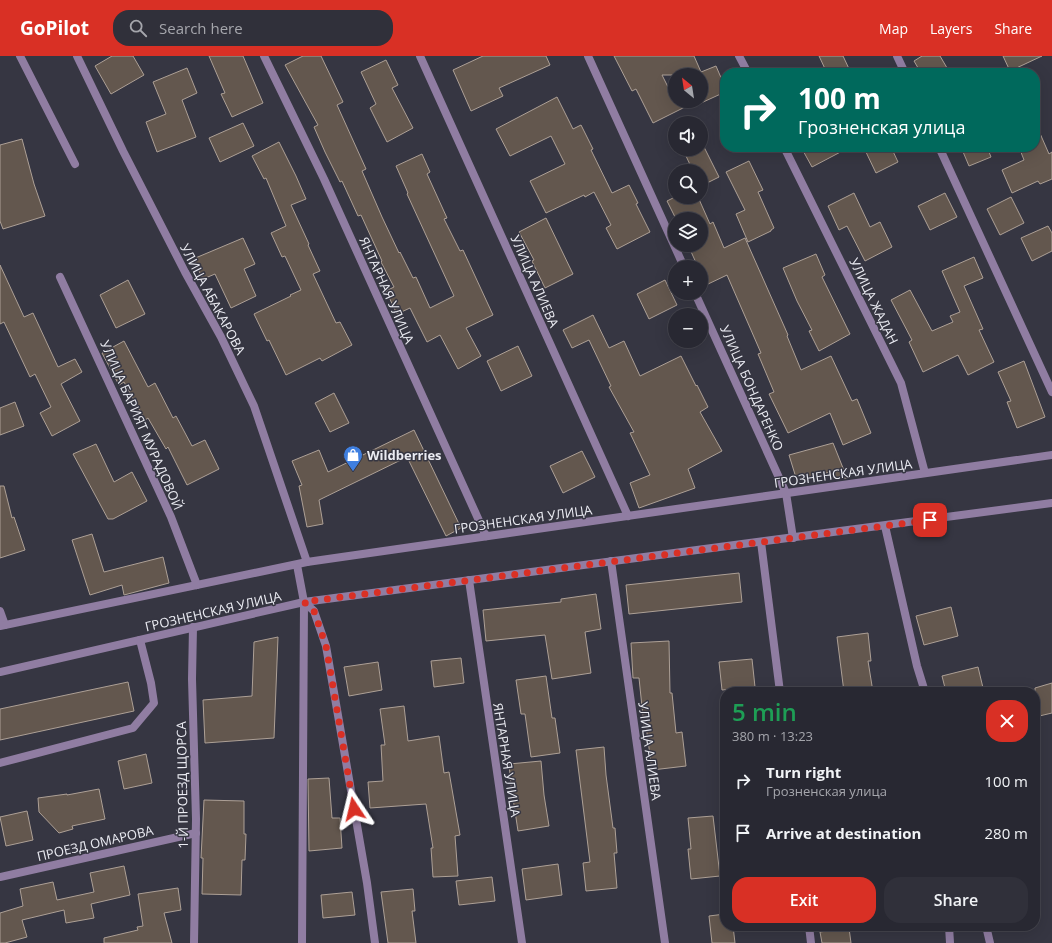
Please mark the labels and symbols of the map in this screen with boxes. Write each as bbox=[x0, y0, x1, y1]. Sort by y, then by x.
north arrow bbox=[668, 68, 708, 108]
street label: УЛИЦА АЛИЕВА bbox=[507, 232, 564, 331]
street label: ЯНТАРНАЯ УЛИЦА bbox=[355, 234, 419, 347]
street label: УЛИЦА АБАКАРОВА bbox=[176, 240, 250, 358]
street label: УЛИЦА ЖАДАН bbox=[845, 255, 903, 347]
street label: УЛИЦА БОНДАРЕНКО bbox=[716, 322, 788, 454]
street label: УЛИЦА БАРИЯТ МУРАДОВОЙ bbox=[96, 337, 188, 513]
shop icon: Wildberries bbox=[342, 444, 364, 472]
place label: Wildberries bbox=[367, 446, 442, 464]
street label: ГРОЗНЕНСКАЯ УЛИЦА bbox=[773, 454, 914, 492]
street label: ГРОЗНЕНСКАЯ УЛИЦА bbox=[453, 500, 594, 538]
pin bbox=[913, 503, 947, 537]
street label: ГРОЗНЕНСКАЯ УЛИЦА bbox=[143, 586, 284, 635]
street label: УЛИЦА АЛИЕВА bbox=[634, 701, 666, 802]
street label: ЯНТАРНАЯ УЛИЦА bbox=[489, 702, 525, 819]
street label: 1-Й ПРОЕЗД ЩОРСА bbox=[172, 720, 192, 849]
position arrow bbox=[333, 788, 375, 830]
street label: ПРОЕЗД ОМАРОВА bbox=[35, 821, 156, 865]

